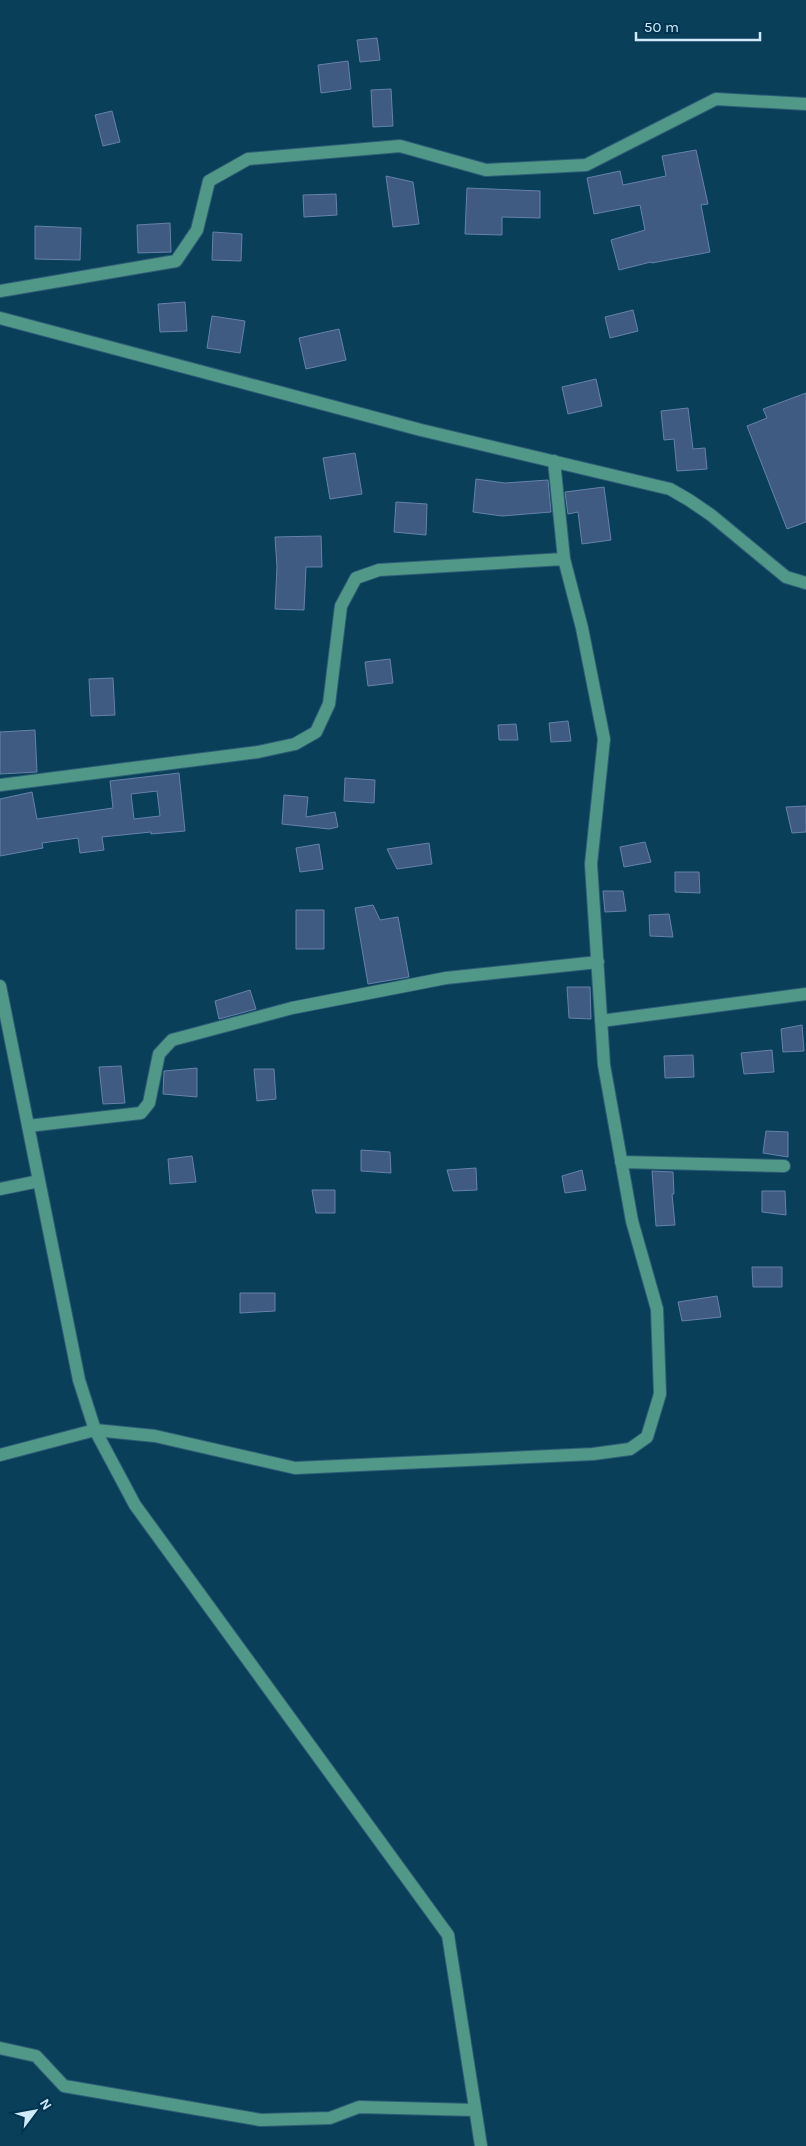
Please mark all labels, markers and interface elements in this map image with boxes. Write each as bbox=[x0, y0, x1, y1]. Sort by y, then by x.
scale bar bbox=[636, 10, 760, 42]
text: 50 m bbox=[644, 18, 679, 36]
north arrow bbox=[10, 2086, 60, 2136]
text: N bbox=[36, 2096, 55, 2113]

